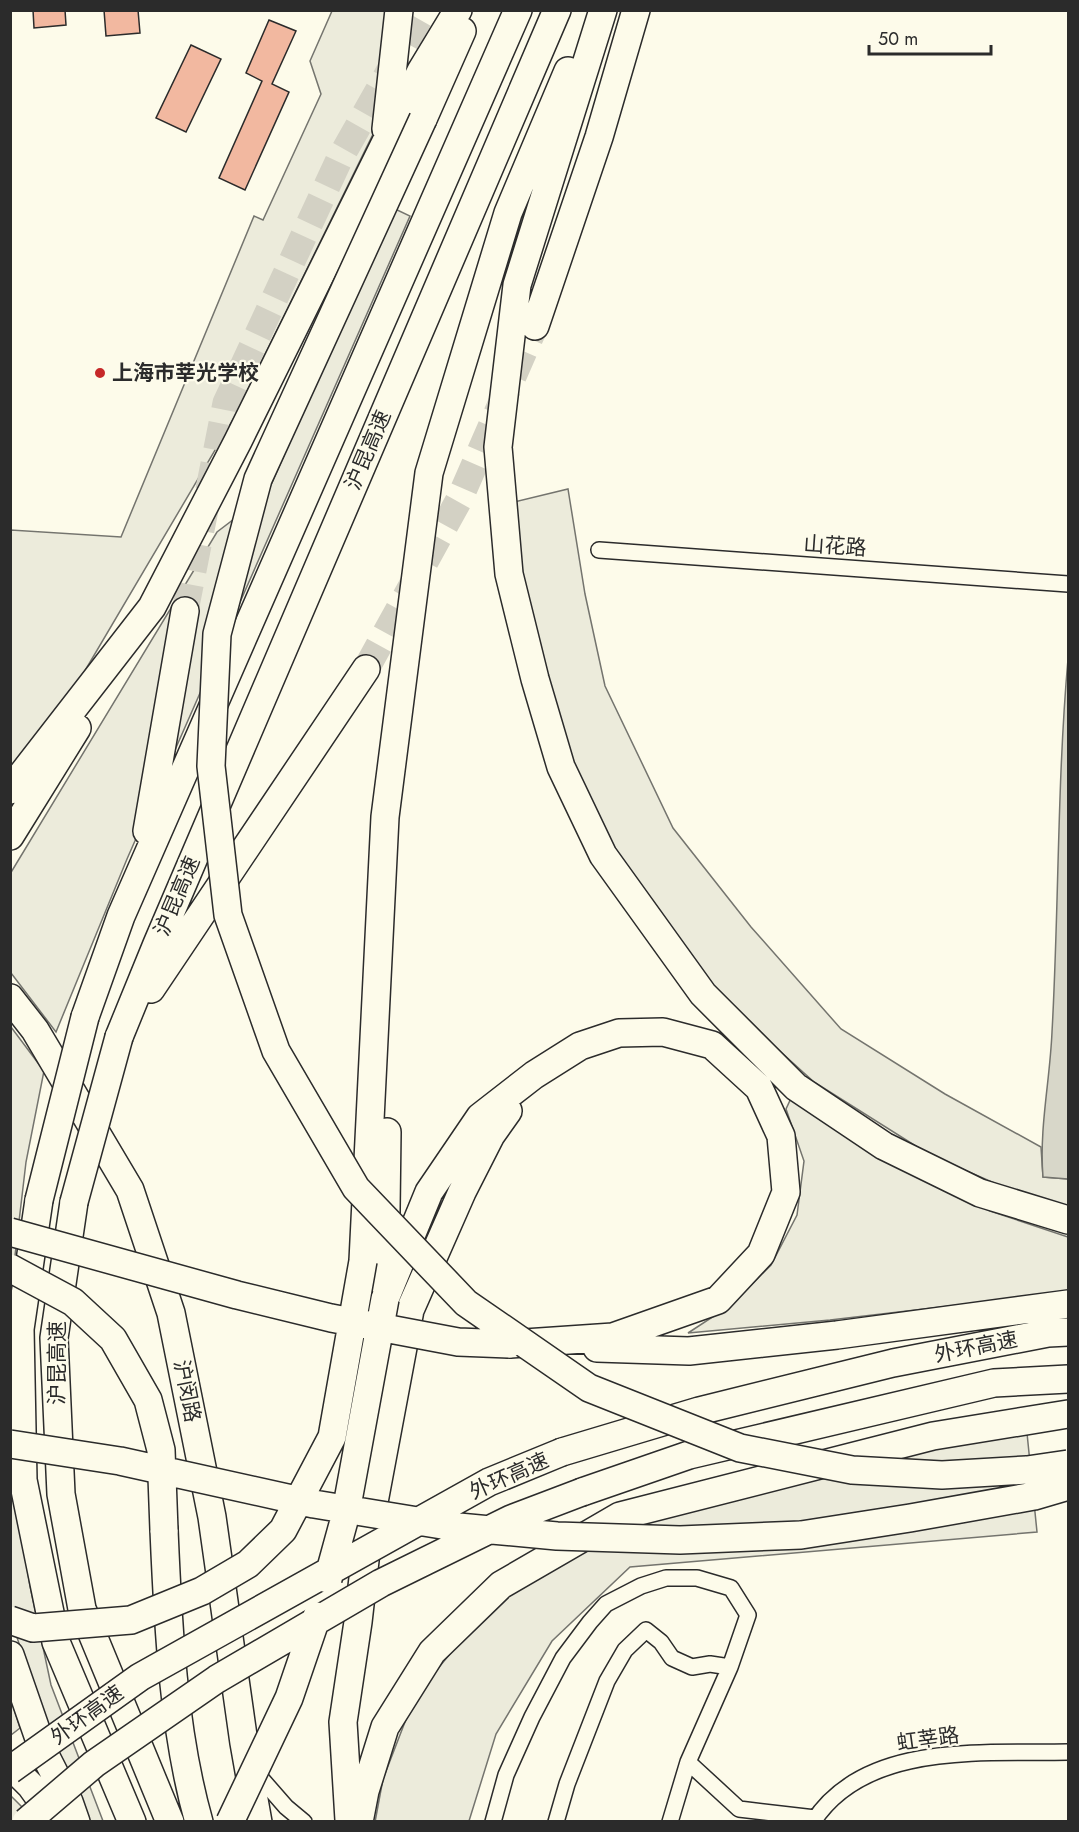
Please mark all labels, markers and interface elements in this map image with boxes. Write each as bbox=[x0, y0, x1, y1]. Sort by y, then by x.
scale bar bbox=[869, 18, 990, 56]
text: 50 m bbox=[878, 26, 918, 52]
place label: 上海市莘光学校 bbox=[112, 358, 259, 388]
marker: 上海市莘光学校 bbox=[93, 366, 107, 380]
street label: 沪昆高速 bbox=[338, 405, 398, 495]
street label: 山花路 bbox=[803, 529, 867, 563]
street label: 沪昆高速 bbox=[147, 851, 207, 941]
street label: 沪昆高速 bbox=[42, 1321, 72, 1405]
street label: 外环高速 bbox=[932, 1324, 1020, 1370]
street label: 沪闵路 bbox=[166, 1357, 208, 1425]
street label: 外环高速 bbox=[465, 1445, 553, 1507]
street label: 外环高速 bbox=[44, 1678, 130, 1752]
street label: 虹莘路 bbox=[895, 1720, 961, 1758]

